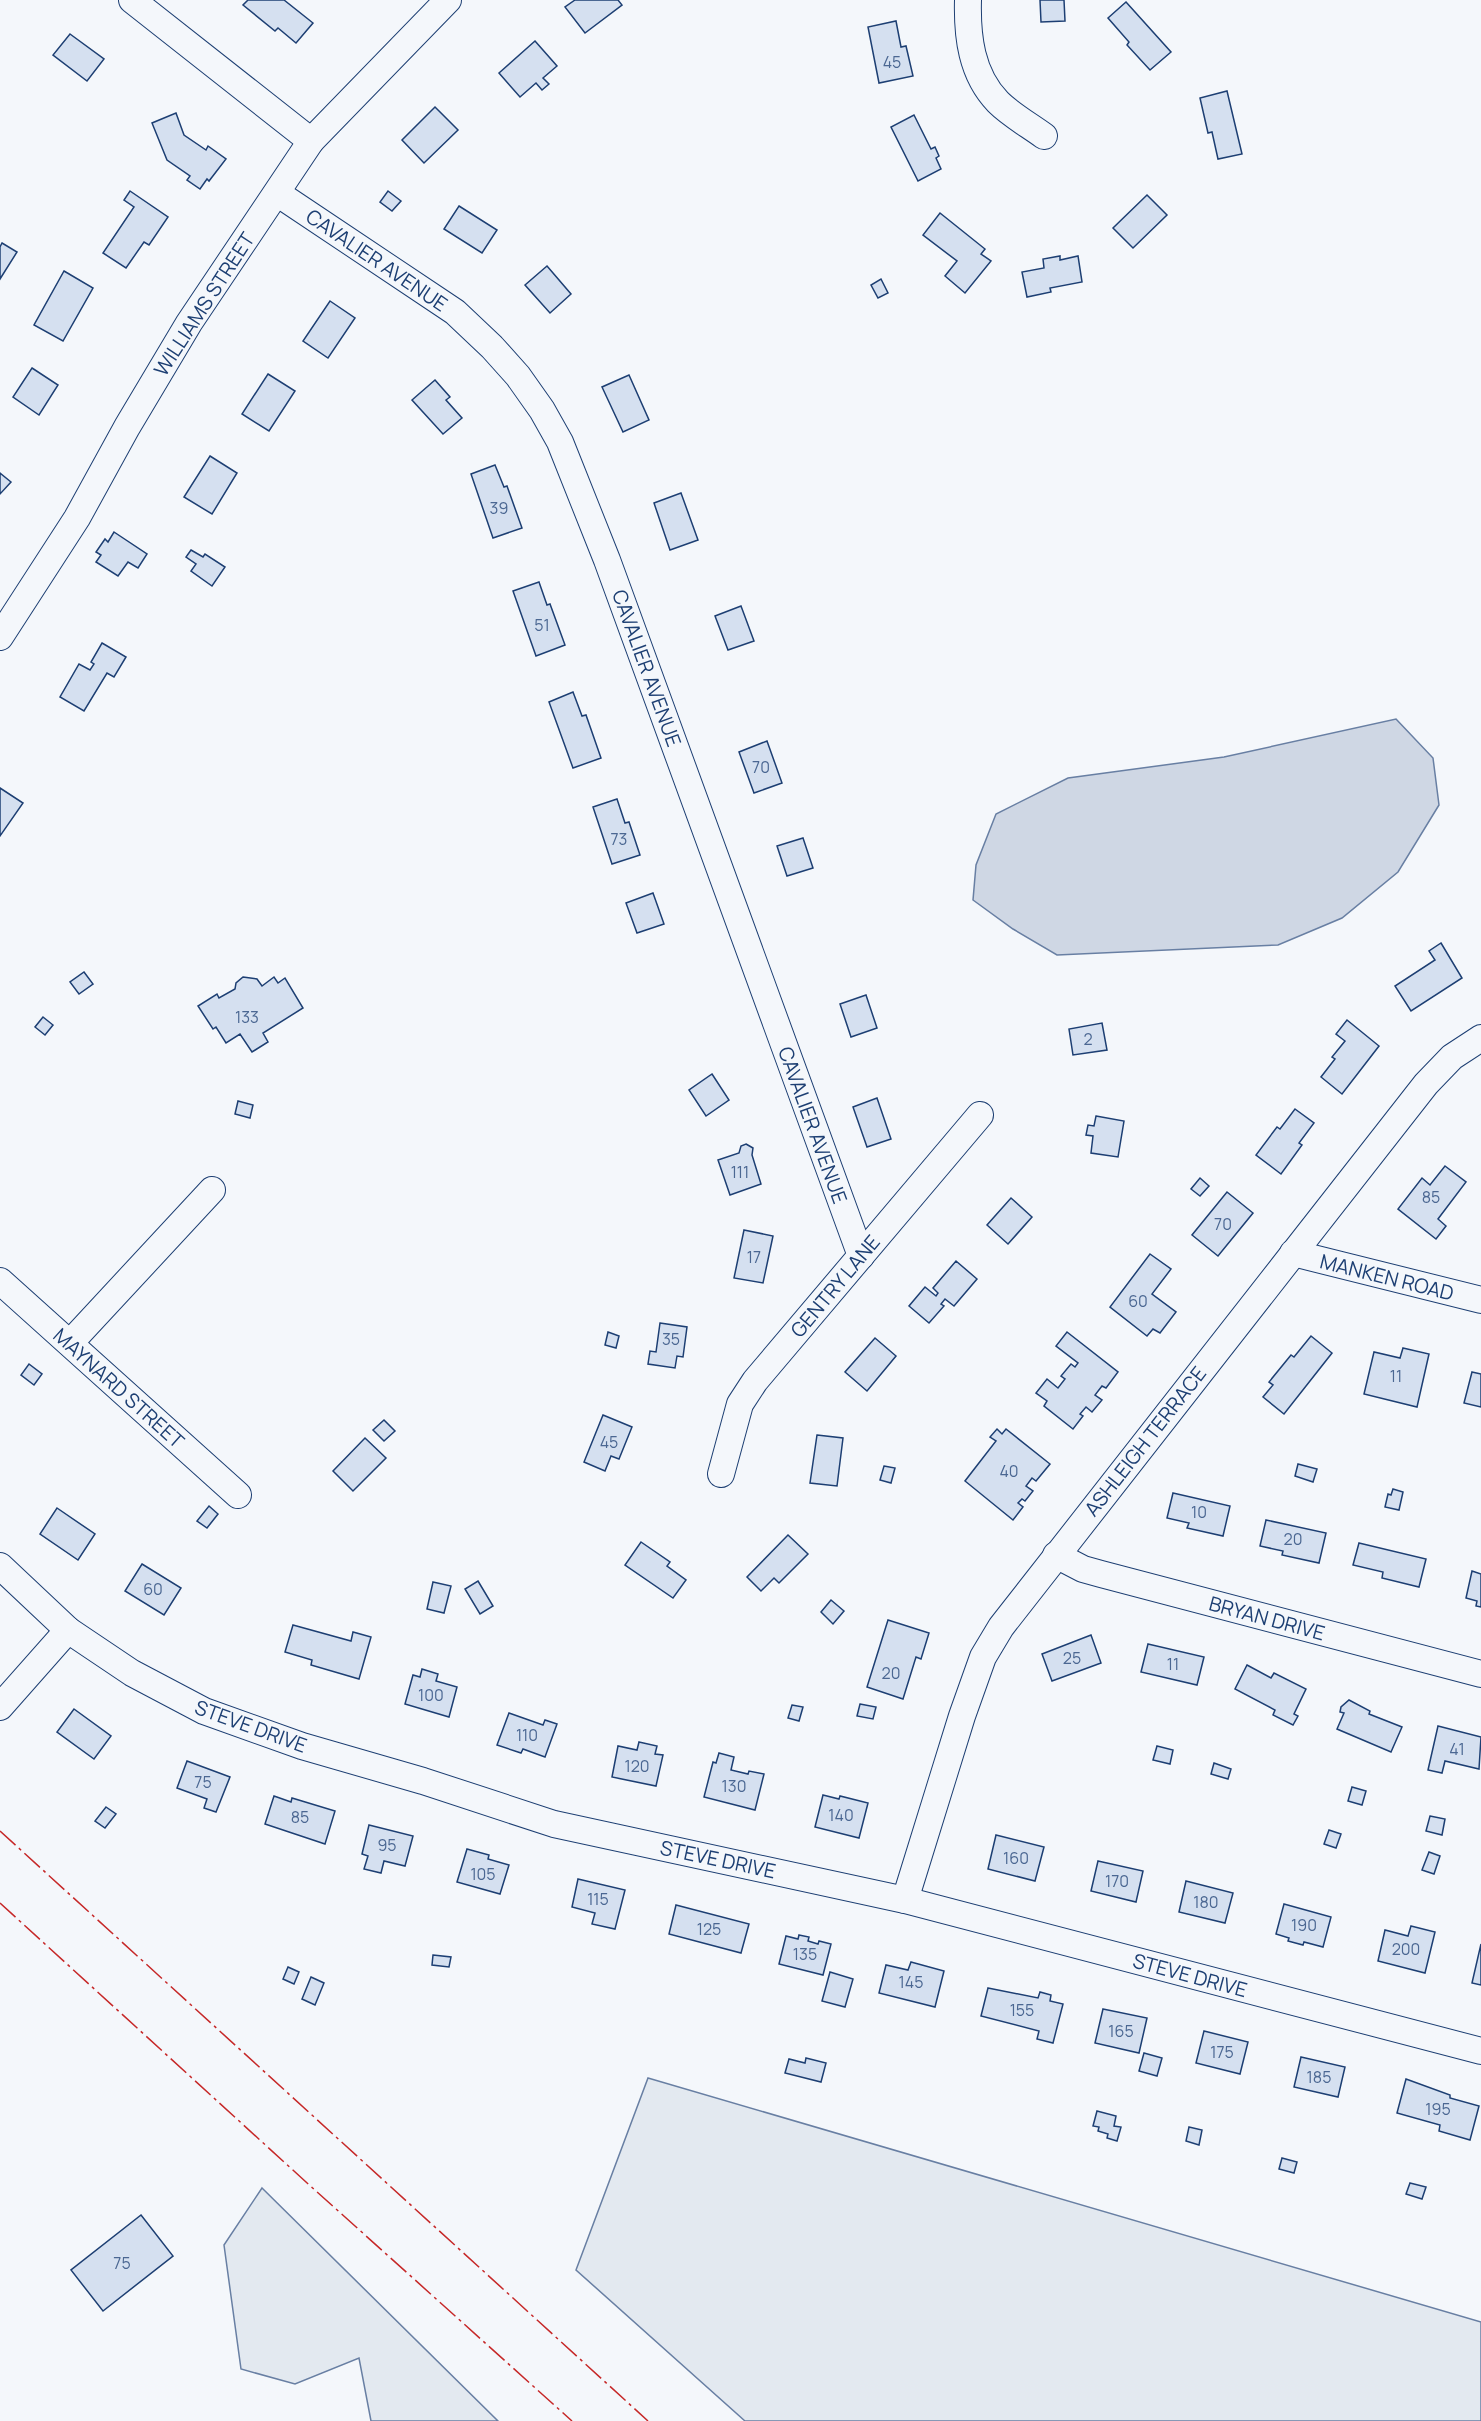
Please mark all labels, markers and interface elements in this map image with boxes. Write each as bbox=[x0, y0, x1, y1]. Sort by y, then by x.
house number: 45 bbox=[883, 51, 901, 73]
street label: CAVALIER AVENUE bbox=[301, 203, 453, 317]
street label: WILLIAMS STREET bbox=[148, 227, 261, 381]
house number: 39 bbox=[490, 497, 508, 519]
street label: CAVALIER AVENUE bbox=[606, 586, 688, 750]
house number: 51 bbox=[534, 614, 550, 636]
house number: 70 bbox=[752, 756, 770, 778]
house number: 73 bbox=[611, 828, 627, 850]
house number: 133 bbox=[235, 1006, 259, 1028]
house number: 2 bbox=[1083, 1028, 1093, 1050]
street label: CAVALIER AVENUE bbox=[772, 1043, 854, 1207]
house number: 111 bbox=[731, 1161, 749, 1183]
house number: 85 bbox=[1422, 1186, 1440, 1208]
house number: 70 bbox=[1214, 1213, 1232, 1235]
street label: GENTRY LANE bbox=[784, 1229, 886, 1343]
house number: 17 bbox=[747, 1246, 761, 1268]
street label: MANKEN ROAD bbox=[1317, 1247, 1457, 1307]
house number: 60 bbox=[1128, 1290, 1148, 1312]
street label: MAYNARD STREET bbox=[48, 1322, 190, 1454]
house number: 35 bbox=[662, 1328, 680, 1350]
street label: ASHLEIGH TERRACE bbox=[1078, 1361, 1212, 1521]
house number: 11 bbox=[1390, 1365, 1402, 1387]
house number: 45 bbox=[600, 1431, 618, 1453]
house number: 40 bbox=[999, 1460, 1019, 1482]
house number: 10 bbox=[1191, 1501, 1207, 1523]
house number: 20 bbox=[1284, 1528, 1302, 1550]
house number: 60 bbox=[143, 1578, 163, 1600]
street label: BRYAN DRIVE bbox=[1206, 1590, 1328, 1646]
house number: 25 bbox=[1063, 1647, 1081, 1669]
house number: 11 bbox=[1167, 1653, 1179, 1675]
house number: 20 bbox=[882, 1662, 900, 1684]
house number: 100 bbox=[418, 1684, 444, 1706]
street label: STEVE DRIVE bbox=[191, 1693, 311, 1759]
house number: 110 bbox=[516, 1724, 538, 1746]
house number: 41 bbox=[1449, 1738, 1465, 1760]
house number: 120 bbox=[624, 1755, 650, 1777]
house number: 75 bbox=[194, 1771, 212, 1793]
house number: 130 bbox=[722, 1775, 746, 1797]
house number: 140 bbox=[828, 1804, 854, 1826]
house number: 85 bbox=[291, 1806, 309, 1828]
house number: 95 bbox=[377, 1834, 397, 1856]
street label: STEVE DRIVE bbox=[658, 1834, 778, 1884]
house number: 160 bbox=[1003, 1847, 1029, 1869]
house number: 105 bbox=[470, 1863, 496, 1885]
house number: 170 bbox=[1105, 1870, 1129, 1892]
house number: 115 bbox=[587, 1888, 609, 1910]
house number: 180 bbox=[1193, 1891, 1219, 1913]
house number: 190 bbox=[1291, 1914, 1317, 1936]
house number: 125 bbox=[697, 1918, 721, 1940]
house number: 200 bbox=[1392, 1938, 1420, 1960]
house number: 135 bbox=[793, 1943, 817, 1965]
street label: STEVE DRIVE bbox=[1130, 1947, 1250, 2003]
house number: 145 bbox=[899, 1971, 923, 1993]
house number: 155 bbox=[1010, 1999, 1034, 2021]
house number: 165 bbox=[1108, 2020, 1134, 2042]
house number: 175 bbox=[1210, 2041, 1234, 2063]
house number: 185 bbox=[1307, 2066, 1331, 2088]
house number: 195 bbox=[1425, 2098, 1451, 2120]
house number: 75 bbox=[113, 2252, 131, 2274]

